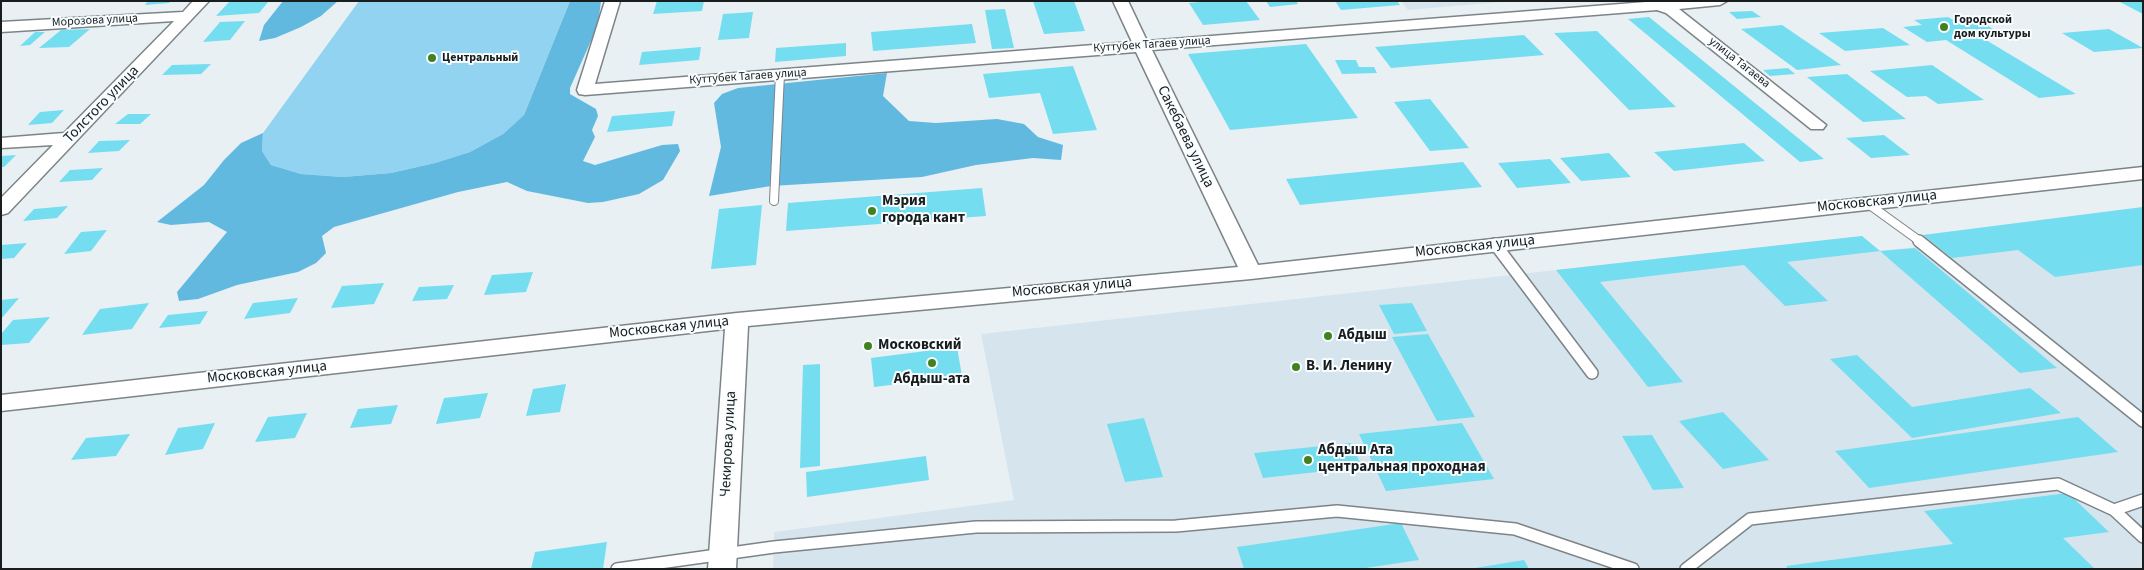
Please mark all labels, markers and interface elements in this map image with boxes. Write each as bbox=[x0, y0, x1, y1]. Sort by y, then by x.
street label: Морозова улица bbox=[52, 12, 138, 30]
place label: Городской дом культуры bbox=[1954, 13, 2031, 41]
marker: Городской дом культуры bbox=[1938, 21, 1950, 33]
street label: Куттубек Тагаев улица bbox=[1093, 34, 1211, 56]
street label: улица Тагаева bbox=[1705, 35, 1773, 91]
place label: Центральный bbox=[442, 51, 518, 65]
marker: Центральный bbox=[426, 52, 438, 64]
street label: Толстого улица bbox=[61, 63, 143, 147]
street label: Куттубек Тагаев улица bbox=[689, 66, 807, 88]
street label: Сакебаева улица bbox=[1153, 83, 1217, 191]
street label: Московская улица bbox=[1816, 187, 1938, 217]
place label: Мэрия города кант bbox=[882, 193, 965, 228]
marker: Мэрия города кант bbox=[866, 205, 878, 217]
street label: Московская улица bbox=[1414, 232, 1536, 262]
street label: Московская улица bbox=[1011, 274, 1133, 302]
street label: Московская улица bbox=[608, 313, 730, 343]
place label: Абдыш bbox=[1338, 327, 1387, 345]
marker: Абдыш bbox=[1322, 330, 1334, 342]
place label: Московский bbox=[878, 337, 962, 355]
marker: Московский bbox=[862, 340, 874, 352]
marker: Абдыш-ата bbox=[926, 357, 938, 369]
street label: Московская улица bbox=[206, 358, 328, 388]
place label: В. И. Ленину bbox=[1306, 358, 1392, 376]
marker: В. И. Ленину bbox=[1290, 361, 1302, 373]
place label: Абдыш-ата bbox=[894, 371, 970, 389]
street label: Чекирова улица bbox=[717, 390, 741, 498]
place label: Абдыш Ата центральная проходная bbox=[1318, 442, 1486, 477]
marker: Абдыш Ата центральная проходная bbox=[1302, 454, 1314, 466]

